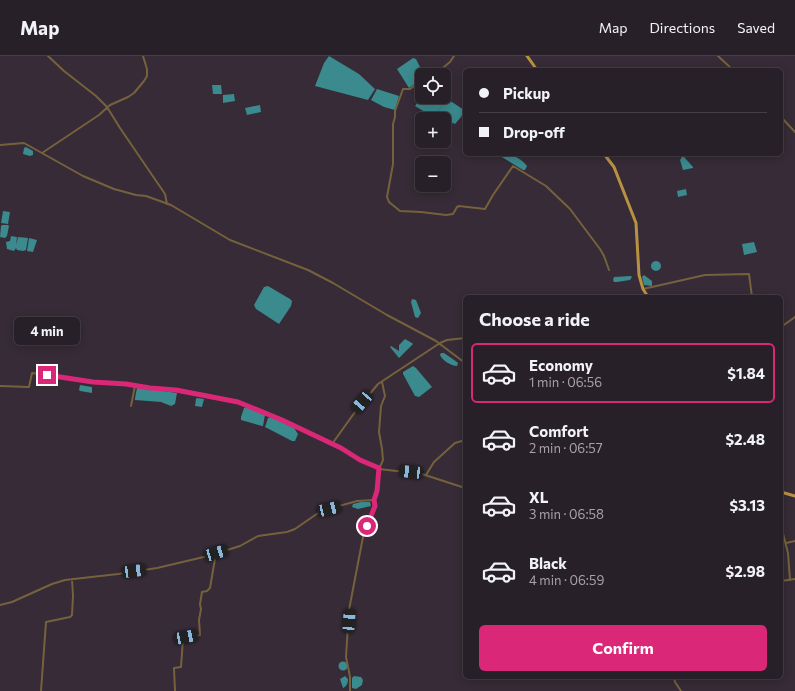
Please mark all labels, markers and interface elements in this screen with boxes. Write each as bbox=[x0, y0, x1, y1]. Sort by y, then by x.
text: Map bbox=[20, 16, 59, 39]
text: Map bbox=[599, 19, 628, 36]
text: Directions bbox=[650, 19, 715, 36]
text: Saved bbox=[737, 19, 775, 36]
map controls bbox=[415, 68, 451, 192]
button: locate bbox=[415, 68, 451, 104]
text: Pickup bbox=[503, 84, 550, 102]
button: + bbox=[415, 112, 451, 148]
text: Drop-off bbox=[503, 123, 565, 141]
button: − bbox=[415, 156, 451, 192]
text: Choose a ride bbox=[479, 308, 590, 330]
callout: 4 min bbox=[14, 317, 80, 345]
text: 4 min bbox=[31, 323, 63, 339]
icon: car bbox=[481, 355, 517, 391]
text: Economy bbox=[529, 356, 593, 374]
text: $1.84 bbox=[727, 364, 765, 382]
route end bbox=[38, 366, 56, 384]
text: 1 min · 06:56 bbox=[529, 374, 602, 390]
car bbox=[350, 389, 374, 415]
icon: car bbox=[481, 421, 517, 457]
text: Comfort bbox=[529, 422, 589, 440]
text: $2.48 bbox=[726, 430, 765, 448]
text: 2 min · 06:57 bbox=[529, 440, 603, 456]
car bbox=[398, 465, 424, 479]
icon: car bbox=[481, 487, 517, 523]
text: XL bbox=[529, 488, 548, 506]
text: $3.13 bbox=[729, 496, 765, 514]
car bbox=[316, 500, 342, 518]
text: 3 min · 06:58 bbox=[529, 506, 604, 522]
route start bbox=[358, 517, 376, 535]
car bbox=[203, 544, 229, 562]
icon: car bbox=[481, 553, 517, 589]
text: Black bbox=[529, 554, 567, 572]
text: $2.98 bbox=[726, 562, 765, 580]
car bbox=[121, 564, 147, 578]
text: 4 min · 06:59 bbox=[529, 572, 604, 588]
car bbox=[342, 609, 356, 633]
button: Confirm bbox=[479, 625, 767, 671]
car bbox=[173, 629, 199, 645]

